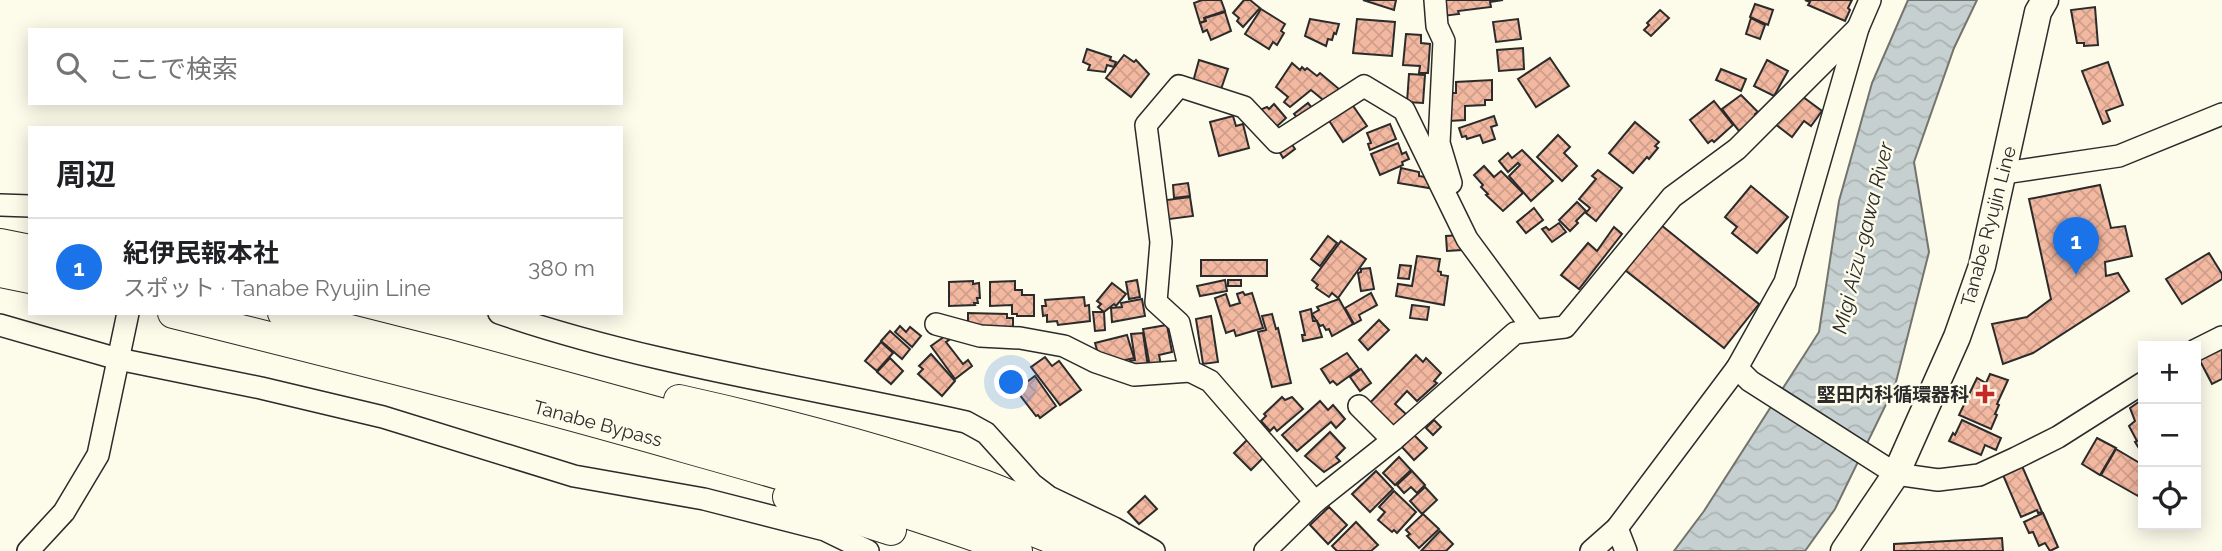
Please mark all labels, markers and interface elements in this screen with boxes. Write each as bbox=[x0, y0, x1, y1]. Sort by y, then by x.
search box bbox=[28, 28, 623, 105]
icon: search bbox=[52, 48, 90, 86]
text: ここで検索 bbox=[108, 54, 238, 84]
water label: Migi Aizu-gawa River bbox=[1827, 139, 1899, 336]
street label: Tanabe Ryujin Line bbox=[1956, 144, 2020, 308]
text: 周辺 bbox=[56, 157, 116, 192]
pin: 1 bbox=[2053, 217, 2099, 275]
text: 紀伊民報本社 bbox=[123, 238, 279, 268]
text: 1 bbox=[73, 254, 85, 281]
text: 380 m bbox=[528, 254, 595, 281]
text: スポット · Tanabe Ryujin Line bbox=[123, 274, 431, 301]
map controls bbox=[2138, 341, 2201, 530]
button: + bbox=[2138, 341, 2201, 404]
your location bbox=[994, 365, 1028, 399]
place label: 堅田内科循環器科 bbox=[1817, 383, 1969, 405]
marker: 堅田内科循環器科 bbox=[1975, 384, 1995, 404]
street label: Tanabe Bypass bbox=[531, 395, 665, 451]
button: − bbox=[2138, 404, 2201, 467]
button: locate bbox=[2138, 467, 2201, 530]

